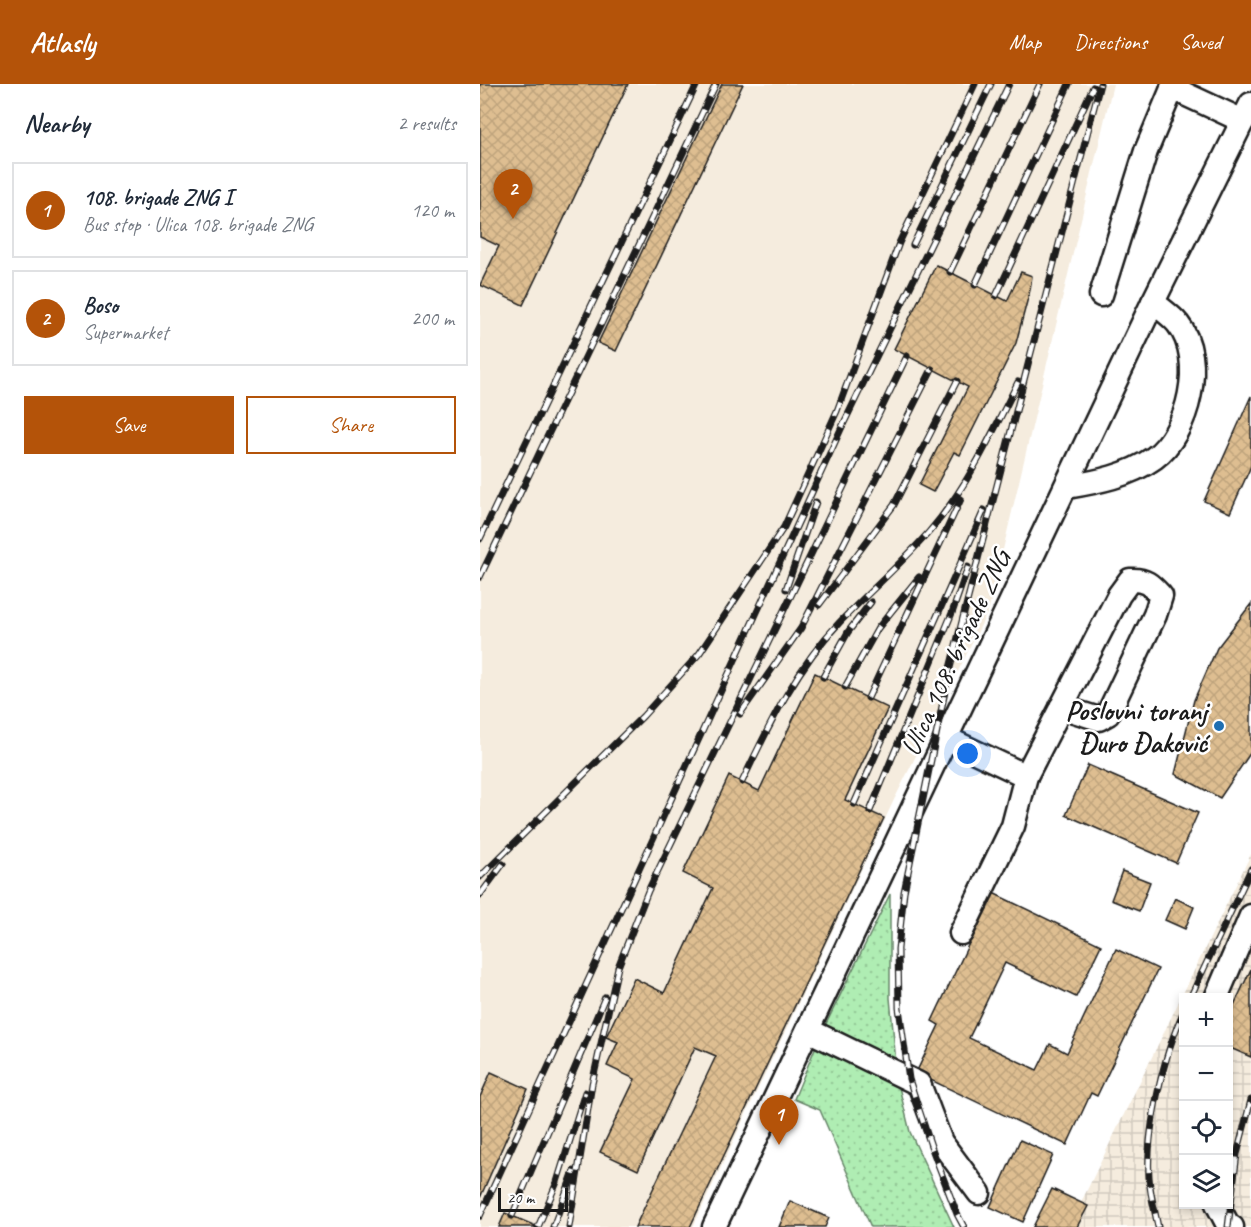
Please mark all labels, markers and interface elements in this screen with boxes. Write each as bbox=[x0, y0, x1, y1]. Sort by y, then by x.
text: Atlasly bbox=[30, 25, 95, 60]
text: Map bbox=[1009, 29, 1041, 55]
text: Directions bbox=[1074, 29, 1147, 55]
text: Saved bbox=[1180, 29, 1221, 55]
text: Nearby bbox=[24, 107, 89, 140]
text: 2 results bbox=[397, 111, 456, 136]
pin: 2 bbox=[494, 170, 532, 219]
text: 108. brigade ZNG I bbox=[83, 184, 233, 212]
text: 1 bbox=[41, 198, 50, 223]
text: 120 m bbox=[411, 198, 454, 223]
text: Bus stop · Ulica 108. brigade ZNG bbox=[83, 212, 313, 237]
text: Boso bbox=[83, 292, 118, 320]
text: 2 bbox=[41, 306, 50, 331]
text: 200 m bbox=[411, 306, 454, 331]
text: Supermarket bbox=[83, 320, 168, 345]
button: Save bbox=[24, 396, 234, 454]
button: Share bbox=[246, 396, 456, 454]
street label: Ulica 108. brigade ZNG bbox=[892, 541, 1020, 761]
place label: Poslovni toranj Đuro Đaković bbox=[1066, 693, 1211, 760]
marker: Poslovni toranj Đuro Đaković bbox=[1212, 719, 1226, 733]
your location bbox=[953, 739, 982, 768]
map controls bbox=[1179, 993, 1233, 1209]
button: + bbox=[1179, 993, 1233, 1047]
button: − bbox=[1179, 1047, 1233, 1101]
pin: 1 bbox=[760, 1096, 798, 1145]
button: locate bbox=[1179, 1101, 1233, 1155]
button: layers bbox=[1179, 1155, 1233, 1209]
scale bar bbox=[498, 1185, 568, 1212]
text: 20 m bbox=[507, 1188, 534, 1208]

